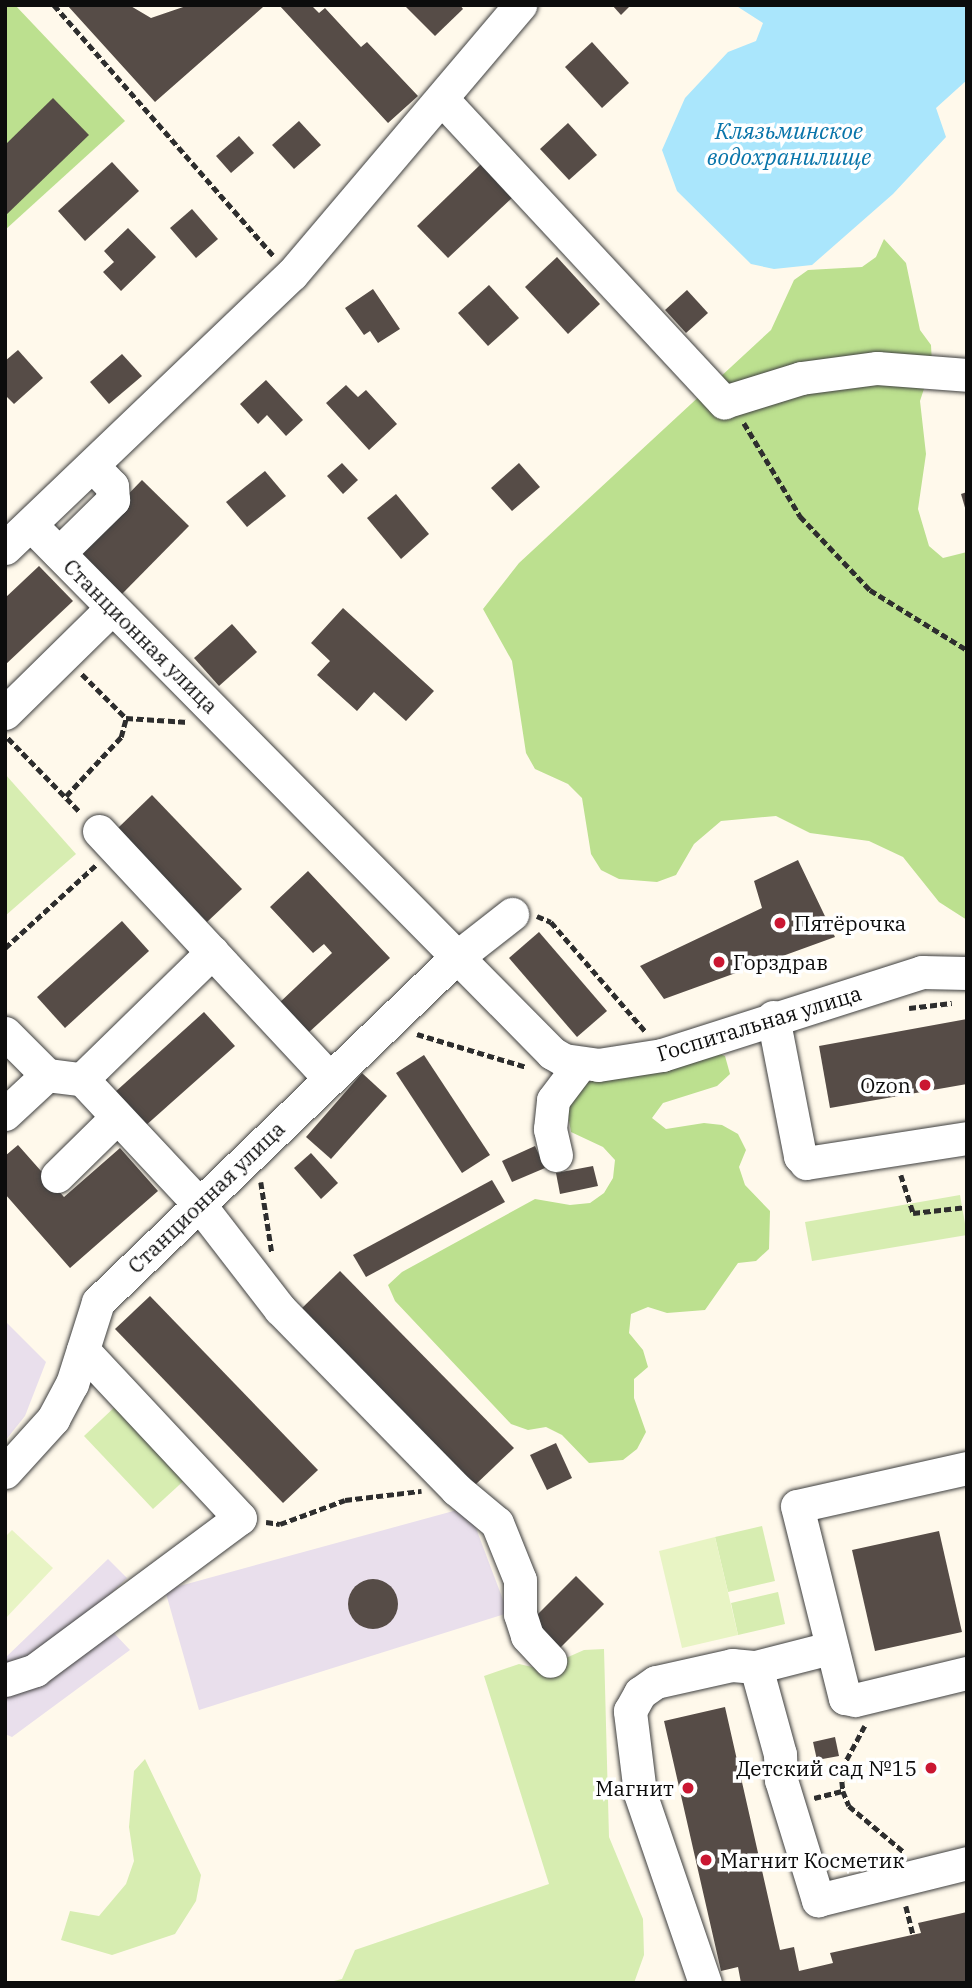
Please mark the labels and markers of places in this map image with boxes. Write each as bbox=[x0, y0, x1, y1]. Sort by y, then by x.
place label: Пятёрочка bbox=[794, 910, 906, 936]
marker: Пятёрочка bbox=[772, 915, 788, 931]
place label: Горздрав bbox=[733, 949, 828, 975]
marker: Горздрав bbox=[711, 954, 727, 970]
place label: Ozon bbox=[860, 1072, 911, 1098]
marker: Ozon bbox=[917, 1077, 933, 1093]
place label: Детский сад №15 bbox=[736, 1755, 917, 1781]
marker: Детский сад №15 bbox=[923, 1760, 939, 1776]
place label: Магнит bbox=[595, 1775, 674, 1801]
marker: Магнит bbox=[680, 1780, 696, 1796]
place label: Магнит Косметик bbox=[720, 1847, 904, 1873]
marker: Магнит Косметик bbox=[698, 1852, 714, 1868]

